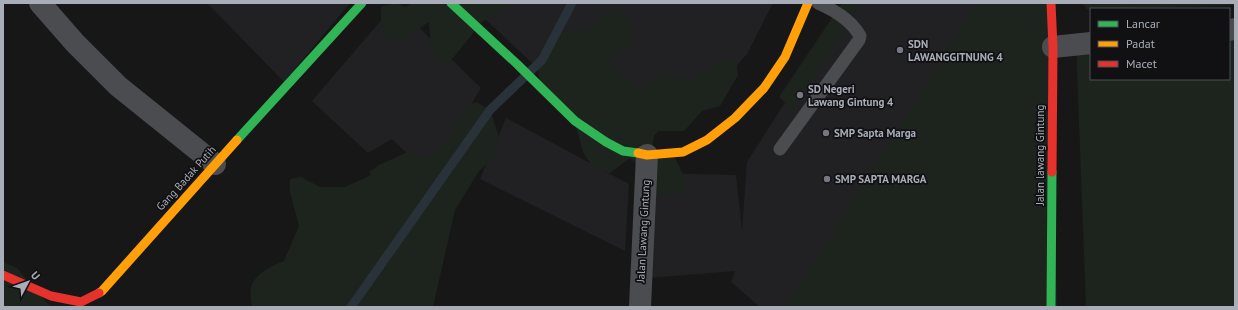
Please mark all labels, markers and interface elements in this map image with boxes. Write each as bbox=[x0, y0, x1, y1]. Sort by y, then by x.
legend bbox=[1090, 8, 1230, 80]
text: Lancar bbox=[1126, 16, 1160, 31]
text: Padat bbox=[1126, 36, 1155, 51]
place label: SDN LAWANGGITNUNG 4 bbox=[908, 37, 1003, 64]
marker: SDN LAWANGGITNUNG 4 bbox=[895, 45, 905, 55]
text: Macet bbox=[1126, 56, 1157, 71]
place label: SD Negeri Lawang Gintung 4 bbox=[808, 82, 894, 109]
marker: SD Negeri Lawang Gintung 4 bbox=[795, 90, 805, 100]
street label: Jalan lawang Gintung bbox=[1033, 105, 1047, 206]
place label: SMP Sapta Marga bbox=[834, 126, 916, 140]
marker: SMP Sapta Marga bbox=[821, 128, 831, 138]
street label: Gang Badak Putih bbox=[153, 143, 219, 213]
place label: SMP SAPTA MARGA bbox=[835, 172, 927, 186]
marker: SMP SAPTA MARGA bbox=[822, 174, 832, 184]
street label: Jalan Lawang Gintung bbox=[633, 179, 653, 284]
north arrow bbox=[8, 262, 48, 302]
text: U bbox=[28, 268, 43, 283]

